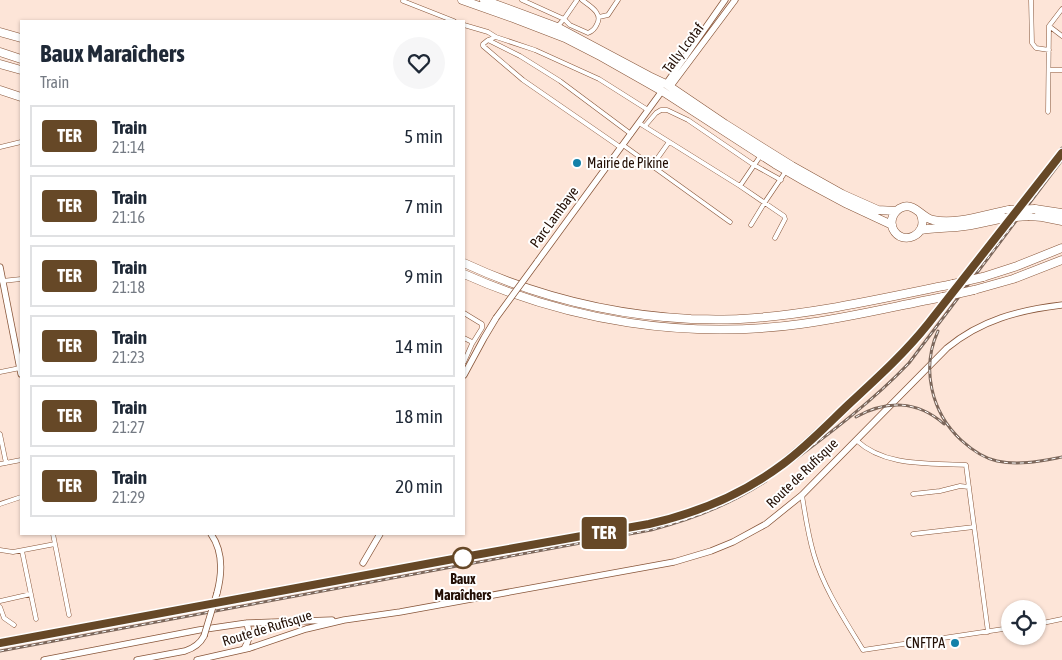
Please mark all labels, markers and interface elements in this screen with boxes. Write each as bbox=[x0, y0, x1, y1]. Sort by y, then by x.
street label: Tally Lcotaf bbox=[659, 20, 707, 76]
button: heart bbox=[393, 37, 445, 89]
text: Baux Maraîchers bbox=[40, 40, 185, 67]
text: Train bbox=[40, 73, 69, 91]
text: Train bbox=[112, 116, 147, 138]
text: TER bbox=[57, 125, 82, 146]
text: 5 min bbox=[404, 125, 443, 147]
text: 21:14 bbox=[112, 138, 145, 156]
place label: Mairie de Pikine bbox=[587, 155, 669, 171]
marker: Mairie de Pikine bbox=[571, 157, 583, 169]
street label: Parc Lambaye bbox=[527, 183, 581, 251]
text: Train bbox=[112, 186, 147, 208]
text: TER bbox=[57, 195, 82, 216]
text: 7 min bbox=[404, 195, 443, 217]
text: 21:16 bbox=[112, 208, 145, 226]
text: Train bbox=[112, 256, 147, 278]
text: TER bbox=[57, 265, 82, 286]
text: 9 min bbox=[404, 265, 443, 287]
text: 21:18 bbox=[112, 278, 145, 296]
text: Train bbox=[112, 326, 147, 348]
text: TER bbox=[57, 335, 82, 356]
text: 14 min bbox=[395, 335, 443, 357]
text: 21:23 bbox=[112, 348, 145, 366]
text: Train bbox=[112, 396, 147, 418]
text: TER bbox=[57, 405, 82, 426]
text: 18 min bbox=[395, 405, 443, 427]
text: 21:27 bbox=[112, 418, 145, 436]
street label: Route de Rufisque bbox=[763, 435, 841, 511]
text: Train bbox=[112, 466, 147, 488]
text: TER bbox=[57, 475, 82, 496]
text: 20 min bbox=[395, 475, 443, 497]
text: 21:29 bbox=[112, 488, 145, 506]
line badge: TER bbox=[575, 517, 633, 549]
text: TER bbox=[592, 522, 616, 543]
marker: Baux Maraîchers bbox=[452, 547, 474, 569]
place label: Baux Maraîchers bbox=[435, 571, 491, 603]
map controls bbox=[1001, 600, 1046, 645]
button: locate bbox=[1001, 600, 1046, 645]
street label: Route de Rufisque bbox=[220, 607, 314, 649]
place label: CNFTPA bbox=[905, 635, 945, 651]
marker: CNFTPA bbox=[949, 637, 961, 649]

